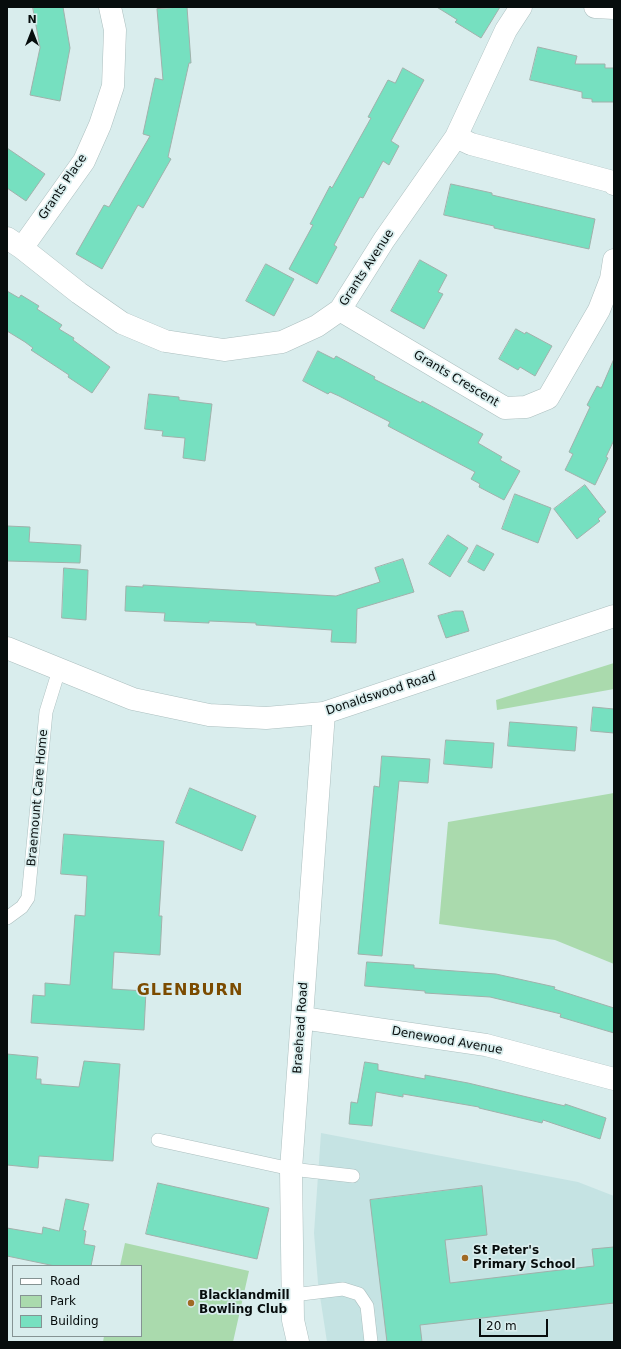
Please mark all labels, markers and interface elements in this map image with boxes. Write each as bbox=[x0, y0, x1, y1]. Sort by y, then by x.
north arrow bbox=[12, 12, 52, 52]
text: N bbox=[27, 13, 37, 26]
street label: Grants Place bbox=[36, 152, 90, 222]
street label: Grants Avenue bbox=[337, 227, 397, 309]
street label: Grants Crescent bbox=[411, 348, 501, 410]
street label: Donaldswood Road bbox=[324, 669, 438, 719]
street label: Braemount Care Home bbox=[25, 729, 51, 867]
district label: GLENBURN bbox=[137, 981, 243, 1001]
street label: Braehead Road bbox=[291, 982, 311, 1074]
street label: Denewood Avenue bbox=[391, 1024, 503, 1058]
place label: St Peter's Primary School bbox=[473, 1244, 575, 1272]
marker: St Peter's Primary School bbox=[460, 1253, 470, 1263]
legend bbox=[12, 1265, 142, 1337]
text: Road bbox=[50, 1274, 80, 1288]
place label: Blacklandmill Bowling Club bbox=[199, 1289, 290, 1317]
text: Park bbox=[50, 1294, 76, 1308]
marker: Blacklandmill Bowling Club bbox=[186, 1298, 196, 1308]
scale bar bbox=[481, 1311, 550, 1337]
text: Building bbox=[50, 1314, 99, 1328]
text: 20 m bbox=[486, 1319, 517, 1333]

